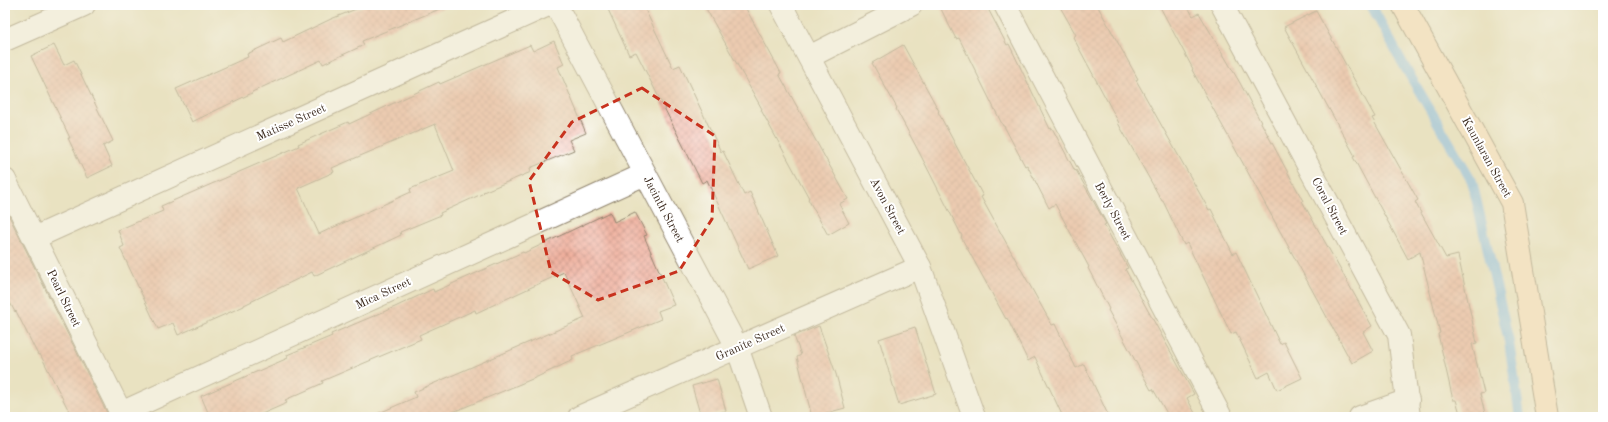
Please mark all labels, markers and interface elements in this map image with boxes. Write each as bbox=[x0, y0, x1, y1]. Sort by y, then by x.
street label: Matisse Street bbox=[255, 102, 328, 144]
street label: Kaunlaran Street bbox=[1459, 115, 1513, 200]
street label: Jacinth Street bbox=[641, 174, 686, 245]
street label: Avon Street bbox=[867, 176, 907, 237]
street label: Coral Street bbox=[1309, 176, 1349, 237]
street label: Berly Street bbox=[1092, 181, 1132, 242]
street label: Pearl Street bbox=[44, 268, 82, 329]
street label: Mica Street bbox=[354, 276, 413, 312]
street label: Granite Street bbox=[714, 322, 787, 363]

